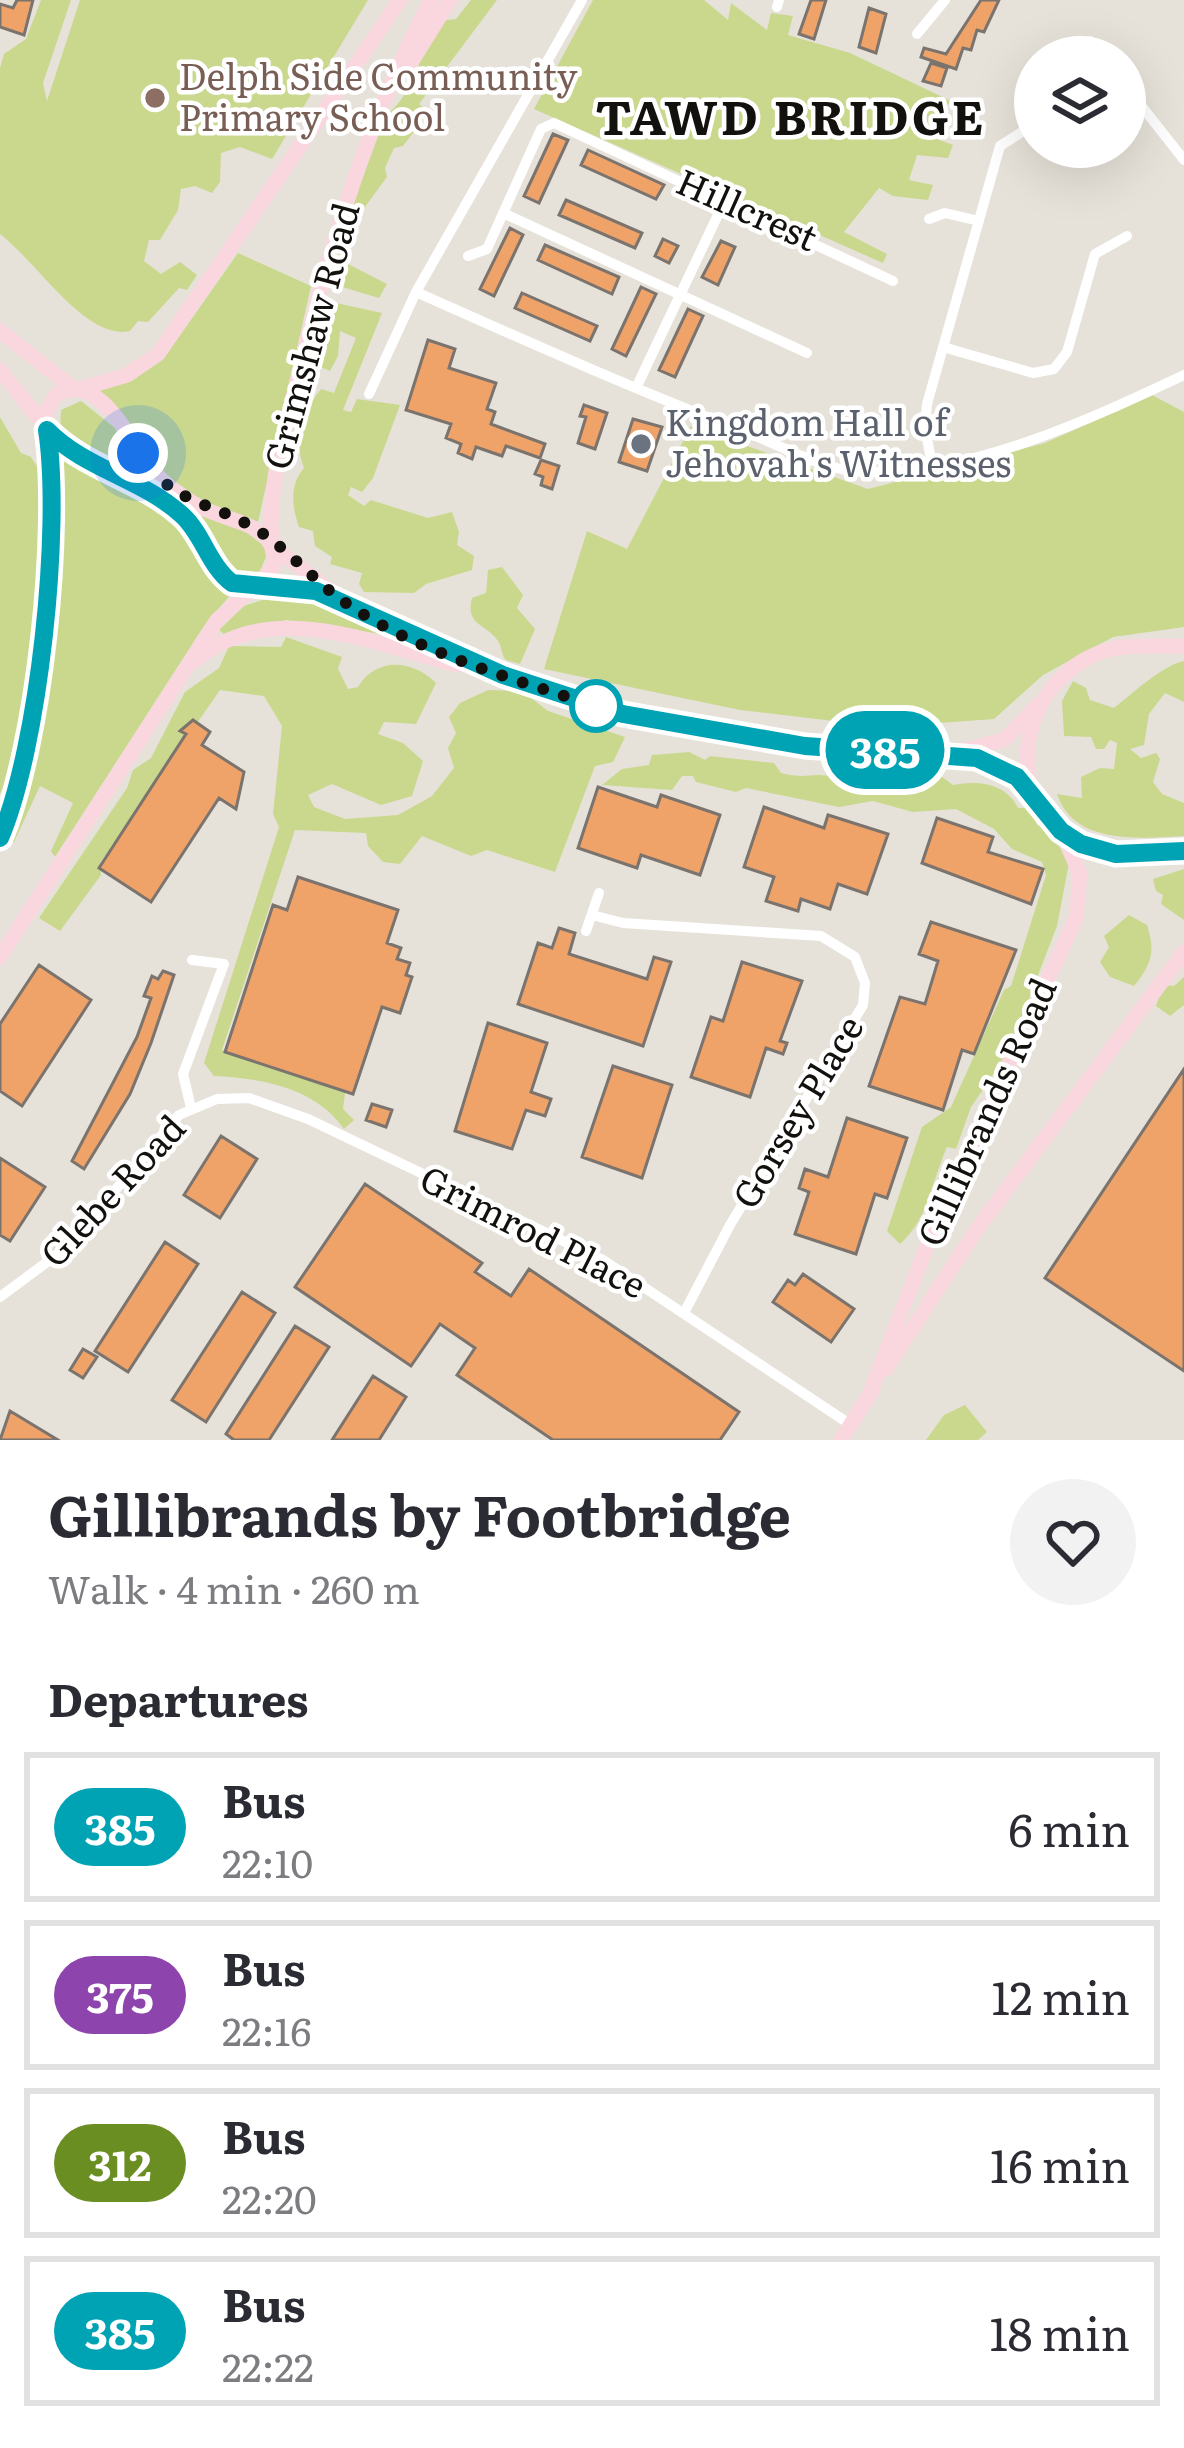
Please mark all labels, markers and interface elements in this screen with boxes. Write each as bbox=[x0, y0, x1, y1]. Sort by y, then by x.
map controls bbox=[1014, 36, 1146, 168]
button: layers bbox=[1014, 36, 1146, 168]
place label: Delph Side Community Primary School bbox=[179, 48, 578, 142]
district label: TAWD BRIDGE bbox=[595, 79, 987, 150]
marker: Delph Side Community Primary School bbox=[142, 85, 168, 111]
street label: Hillcrest bbox=[669, 153, 827, 262]
street label: Grimshaw Road bbox=[248, 196, 371, 475]
place label: Kingdom Hall of Jehovah's Witnesses bbox=[665, 394, 1011, 488]
your location bbox=[108, 423, 168, 483]
marker: Kingdom Hall of Jehovah's Witnesses bbox=[628, 431, 654, 457]
unlabelled marker bbox=[571, 681, 621, 731]
line badge: 385 bbox=[816, 711, 954, 789]
text: 385 bbox=[849, 719, 921, 781]
street label: Gillibrands Road bbox=[902, 968, 1068, 1254]
street label: Gorsey Place bbox=[717, 1004, 874, 1217]
street label: Glebe Road bbox=[27, 1101, 196, 1277]
street label: Grimrod Place bbox=[412, 1150, 656, 1309]
text: Gillibrands by Footbridge bbox=[48, 1470, 791, 1555]
button: heart bbox=[1010, 1479, 1136, 1605]
text: Walk · 4 min · 260 m bbox=[48, 1558, 420, 1616]
text: Departures bbox=[48, 1664, 309, 1731]
text: Bus bbox=[222, 1765, 306, 1832]
text: 6 min bbox=[1008, 1794, 1130, 1861]
text: 385 bbox=[84, 1796, 156, 1858]
text: 22:10 bbox=[222, 1832, 313, 1890]
text: Bus bbox=[222, 1933, 306, 2000]
text: 12 min bbox=[991, 1962, 1130, 2029]
text: 375 bbox=[86, 1964, 154, 2026]
text: 22:16 bbox=[222, 2000, 311, 2058]
text: Bus bbox=[222, 2101, 306, 2168]
text: 16 min bbox=[990, 2130, 1130, 2197]
text: 312 bbox=[88, 2132, 152, 2194]
text: 22:20 bbox=[222, 2168, 316, 2226]
text: Bus bbox=[222, 2269, 306, 2336]
text: 18 min bbox=[989, 2298, 1130, 2365]
text: 385 bbox=[84, 2300, 156, 2362]
text: 22:22 bbox=[222, 2336, 314, 2394]

